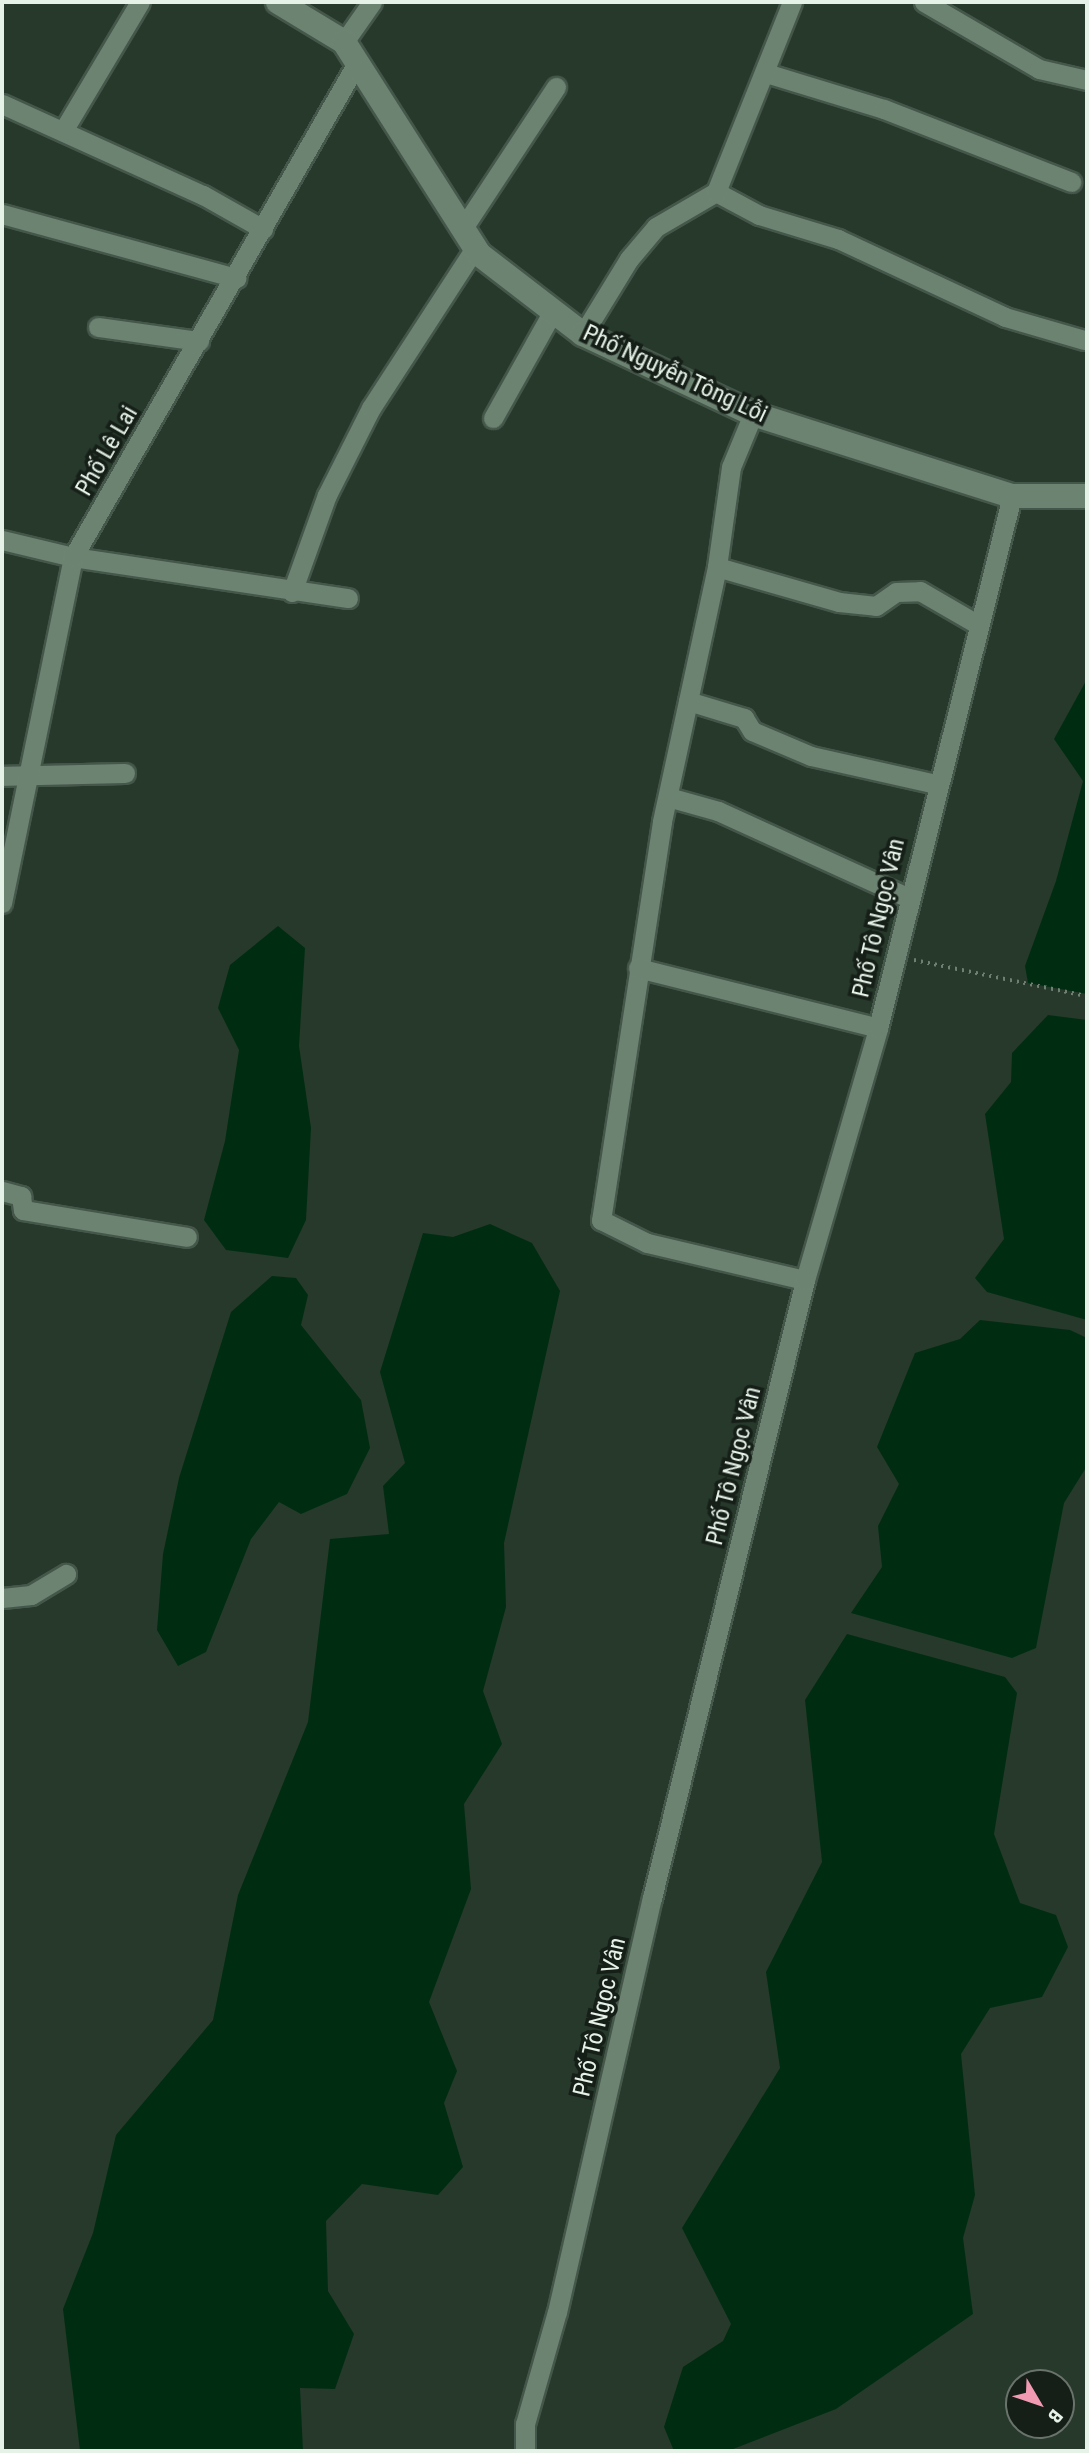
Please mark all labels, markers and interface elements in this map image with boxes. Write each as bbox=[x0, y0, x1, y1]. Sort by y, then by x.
street label: Phố Nguyễn Tông Lỗi bbox=[578, 319, 772, 429]
street label: Phố Lê Lai bbox=[70, 401, 144, 501]
street label: Phố Tô Ngọc Vân bbox=[847, 835, 911, 1001]
street label: Phố Tô Ngọc Vân bbox=[700, 1384, 768, 1548]
street label: Phố Tô Ngọc Vân bbox=[568, 1934, 632, 2100]
north arrow bbox=[1005, 2369, 1075, 2439]
text: B bbox=[1043, 2405, 1067, 2428]

